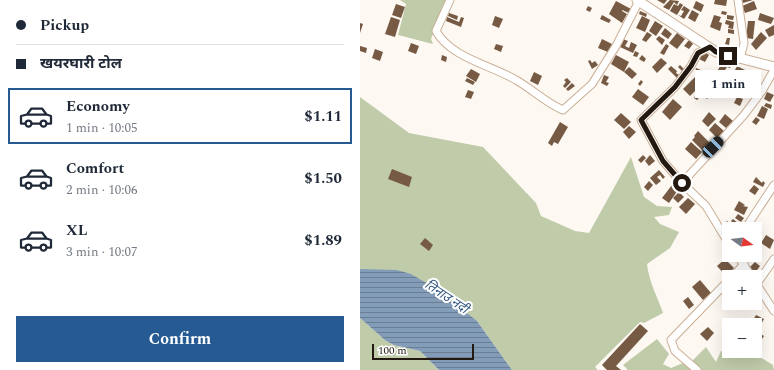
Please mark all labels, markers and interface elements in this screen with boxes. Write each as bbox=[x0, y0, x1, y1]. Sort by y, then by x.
text: Pickup bbox=[40, 14, 89, 37]
route end bbox=[719, 47, 737, 65]
text: खयरघारी टोल bbox=[40, 52, 122, 75]
callout: 1 min bbox=[695, 70, 761, 98]
text: 1 min bbox=[711, 74, 745, 94]
text: Economy bbox=[66, 95, 130, 118]
icon: car bbox=[18, 98, 54, 134]
text: $1.11 bbox=[304, 105, 342, 128]
text: 1 min · 10:05 bbox=[66, 118, 138, 138]
car bbox=[700, 134, 726, 160]
text: Comfort bbox=[66, 157, 124, 180]
icon: car bbox=[18, 160, 54, 196]
text: $1.50 bbox=[304, 167, 342, 190]
route start bbox=[673, 174, 691, 192]
text: 2 min · 10:06 bbox=[66, 180, 138, 200]
text: XL bbox=[66, 219, 87, 242]
icon: car bbox=[18, 222, 54, 258]
north arrow bbox=[722, 222, 762, 262]
map controls bbox=[722, 222, 762, 358]
text: $1.89 bbox=[304, 229, 342, 252]
text: 3 min · 10:07 bbox=[66, 242, 138, 262]
button: + bbox=[722, 270, 762, 310]
water label: तिनाउ नदी bbox=[421, 275, 475, 320]
button: Confirm bbox=[16, 316, 344, 362]
button: − bbox=[722, 318, 762, 358]
scale bar bbox=[372, 342, 474, 361]
text: 100 m bbox=[378, 342, 407, 359]

